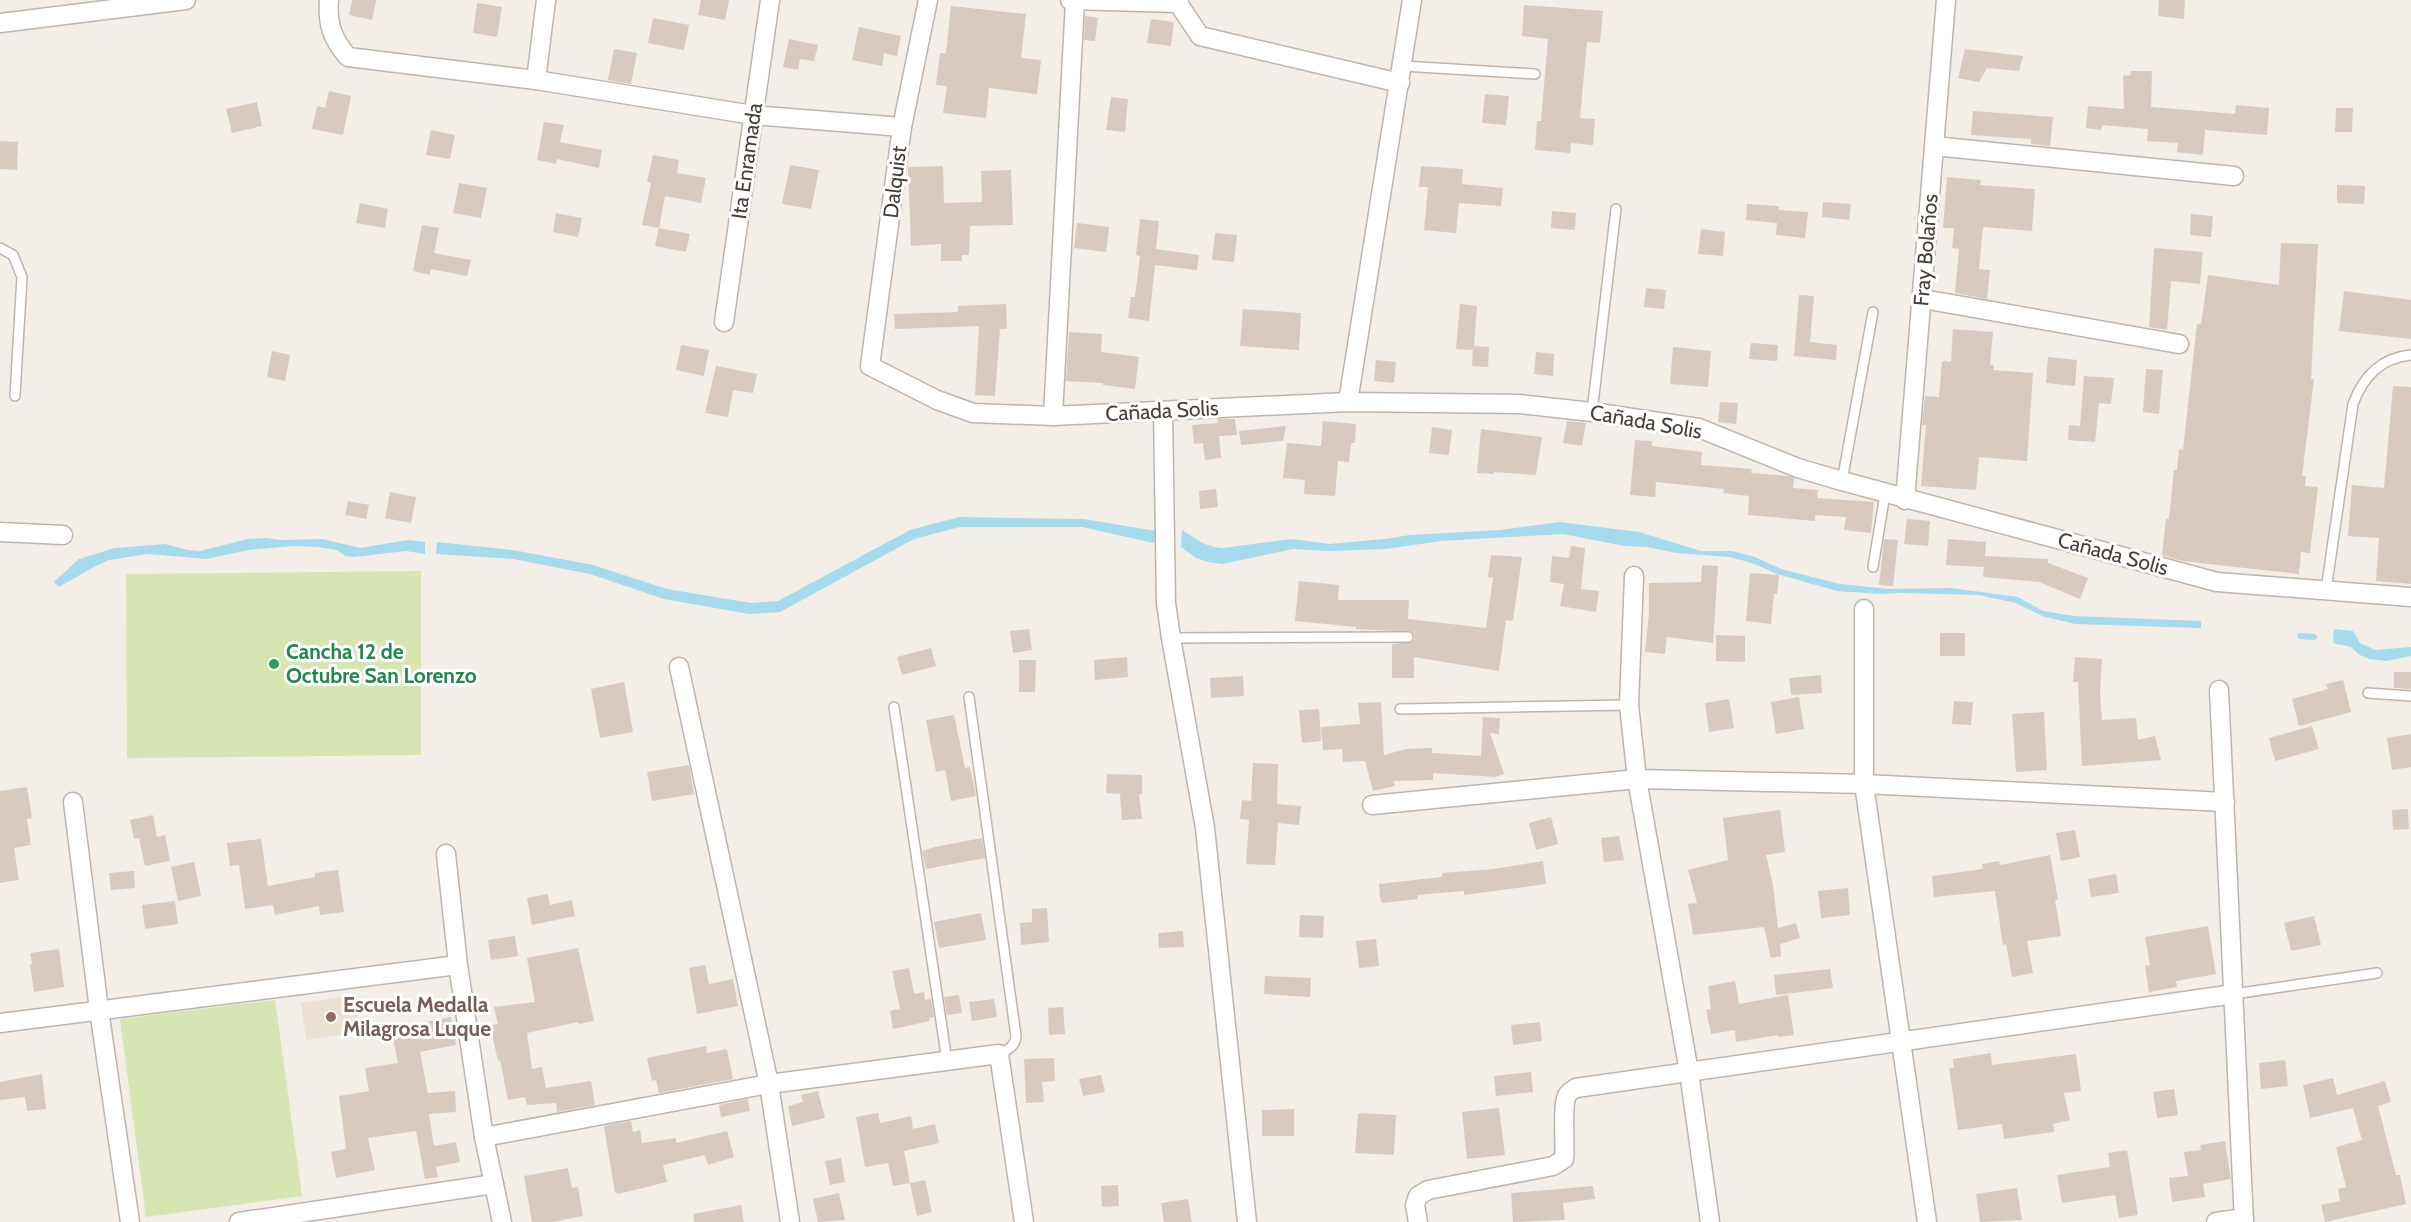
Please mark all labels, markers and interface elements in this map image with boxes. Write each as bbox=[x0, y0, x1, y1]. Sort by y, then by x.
street label: Ita Enramada bbox=[726, 101, 767, 221]
street label: Dalquist bbox=[878, 144, 911, 220]
street label: Fray Bolaños bbox=[1908, 192, 1943, 307]
street label: Cañada Solis bbox=[1105, 395, 1219, 426]
street label: Cañada Solis bbox=[1588, 399, 1704, 444]
street label: Cañada Solis bbox=[2055, 527, 2171, 580]
place label: Cancha 12 de Octubre San Lorenzo bbox=[286, 639, 477, 688]
marker: Cancha 12 de Octubre San Lorenzo bbox=[267, 657, 281, 671]
place label: Escuela Medalla Milagrosa Luque bbox=[343, 992, 491, 1041]
marker: Escuela Medalla Milagrosa Luque bbox=[324, 1010, 338, 1024]

